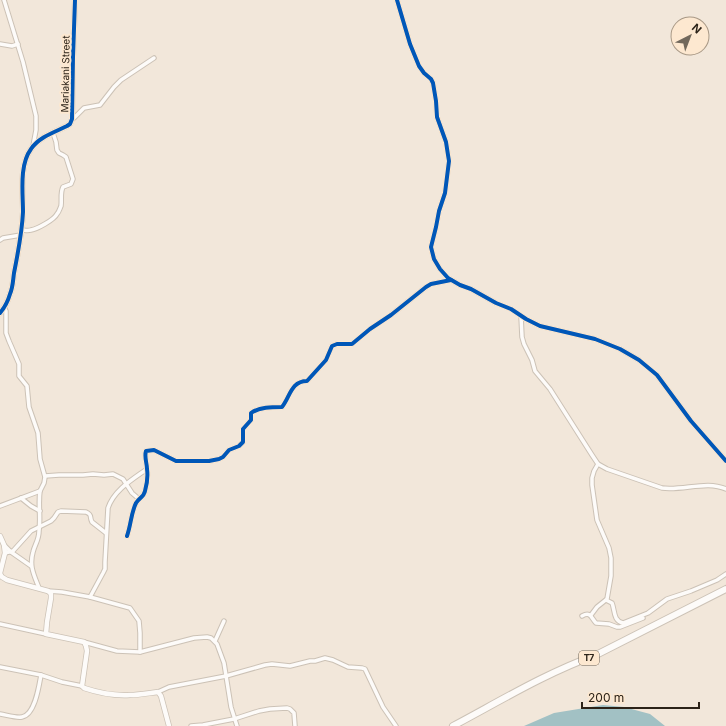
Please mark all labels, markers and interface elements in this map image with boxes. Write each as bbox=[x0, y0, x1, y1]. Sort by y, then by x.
north arrow bbox=[670, 16, 710, 56]
text: N bbox=[689, 21, 704, 37]
street label: Mariakani Street bbox=[58, 35, 72, 113]
road number: T7 bbox=[579, 651, 599, 665]
scale bar bbox=[582, 684, 699, 710]
text: 200 m bbox=[588, 690, 624, 705]

